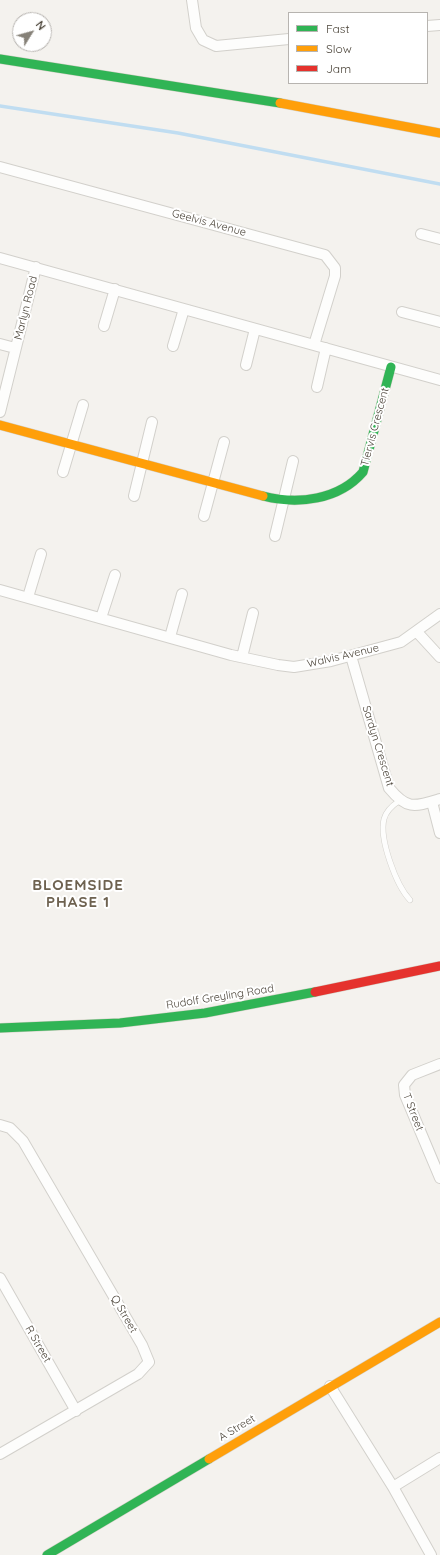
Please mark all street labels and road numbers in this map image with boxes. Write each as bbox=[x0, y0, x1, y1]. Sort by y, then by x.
street label: Geelvis Avenue bbox=[170, 207, 248, 239]
street label: Marlyn Road bbox=[12, 275, 40, 341]
street label: Tiervis Crescent bbox=[358, 386, 392, 468]
street label: Walvis Avenue bbox=[306, 641, 380, 671]
street label: Sardyn Crescent bbox=[359, 704, 397, 788]
street label: Rudolf Greyling Road bbox=[165, 982, 275, 1012]
street label: T Street bbox=[400, 1091, 426, 1133]
street label: Q Street bbox=[108, 1293, 140, 1335]
street label: R Street bbox=[22, 1323, 54, 1365]
street label: A Street bbox=[216, 1412, 258, 1444]

